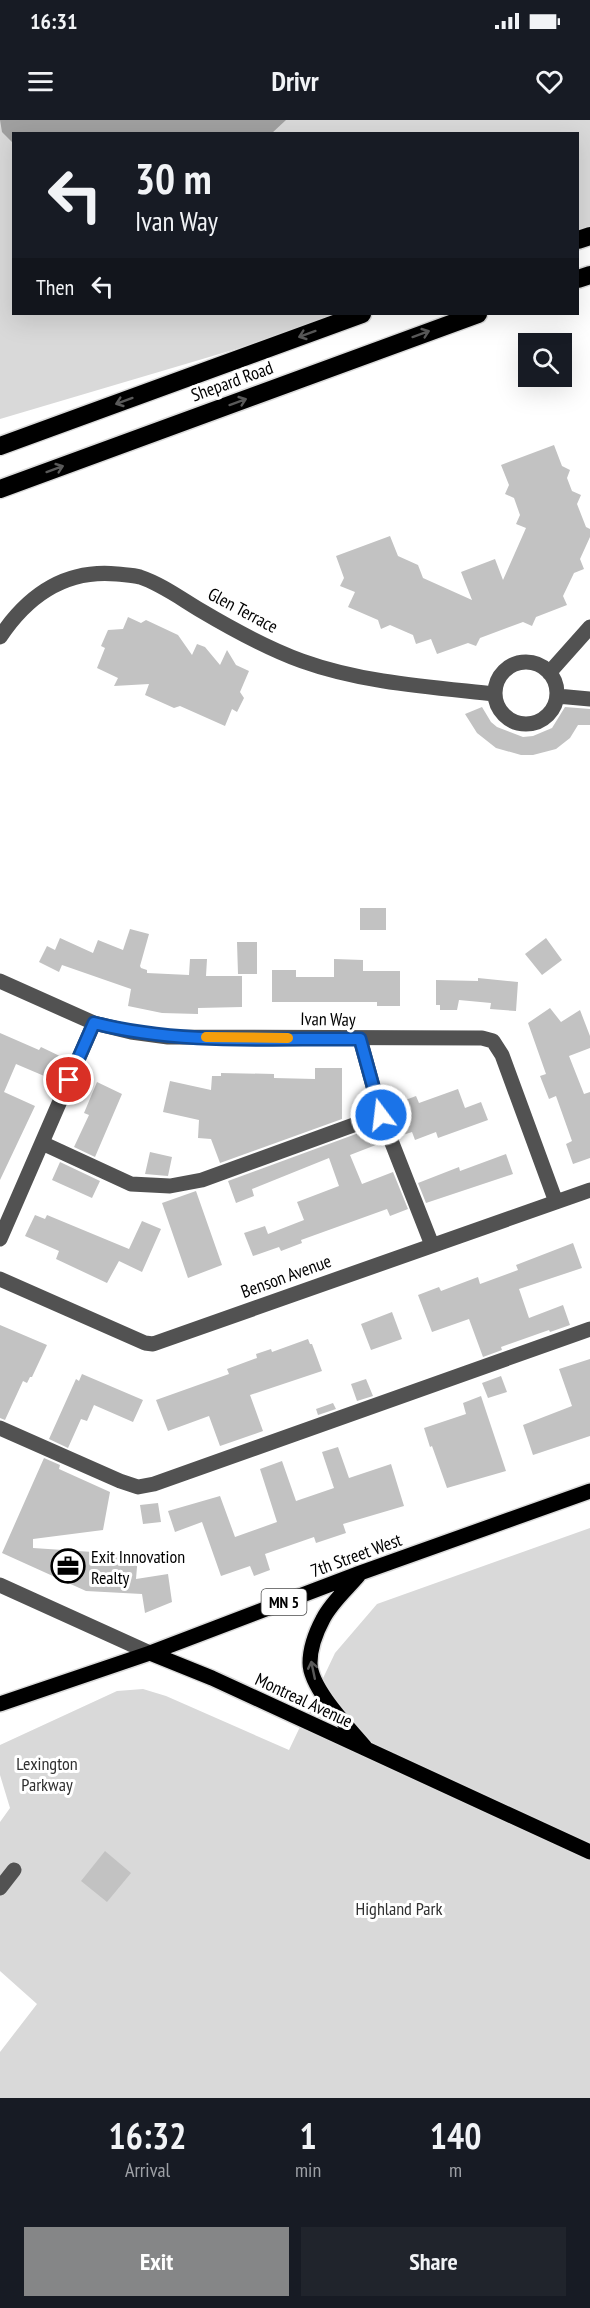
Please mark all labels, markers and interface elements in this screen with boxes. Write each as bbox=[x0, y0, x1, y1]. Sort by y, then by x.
text: 16:31 bbox=[30, 7, 78, 35]
text: Drivr bbox=[271, 64, 319, 98]
icon: menu bbox=[24, 65, 57, 98]
icon: heart bbox=[533, 65, 566, 98]
text: 30 m bbox=[135, 151, 212, 206]
icon: left bbox=[36, 156, 114, 234]
text: Ivan Way bbox=[135, 204, 218, 238]
icon: left bbox=[86, 270, 119, 303]
text: Then bbox=[36, 273, 74, 301]
one-way arrow bbox=[411, 328, 430, 339]
one-way arrow bbox=[298, 329, 317, 340]
map controls bbox=[518, 333, 572, 387]
button: search bbox=[518, 333, 572, 387]
street label: Shepard Road bbox=[188, 356, 276, 406]
one-way arrow bbox=[228, 395, 247, 406]
one-way arrow bbox=[115, 396, 133, 407]
one-way arrow bbox=[45, 463, 64, 474]
street label: Glen Terrace bbox=[204, 582, 282, 638]
street label: Ivan Way bbox=[300, 1007, 356, 1031]
pin bbox=[43, 1054, 94, 1105]
icon: arrive bbox=[52, 1063, 85, 1096]
position arrow bbox=[349, 1083, 413, 1147]
street label: Benson Avenue bbox=[238, 1249, 334, 1303]
street label: 7th Street West bbox=[307, 1528, 405, 1582]
place label: Exit Innovation Realty bbox=[91, 1545, 185, 1589]
office icon: Exit Innovation Realty bbox=[50, 1548, 86, 1584]
road number: MN 5 bbox=[262, 1589, 306, 1615]
one-way arrow bbox=[307, 1661, 318, 1680]
street label: Montreal Avenue bbox=[252, 1667, 356, 1733]
park label: Lexington Parkway bbox=[16, 1752, 78, 1796]
park label: Highland Park bbox=[356, 1897, 442, 1920]
text: 16:32 bbox=[109, 2112, 186, 2159]
text: 1 bbox=[299, 2112, 317, 2159]
text: 140 bbox=[430, 2112, 481, 2159]
text: Arrival bbox=[125, 2157, 170, 2183]
text: min bbox=[295, 2157, 321, 2183]
text: m bbox=[449, 2157, 462, 2183]
button: Exit bbox=[24, 2227, 289, 2296]
button: Share bbox=[301, 2227, 566, 2296]

